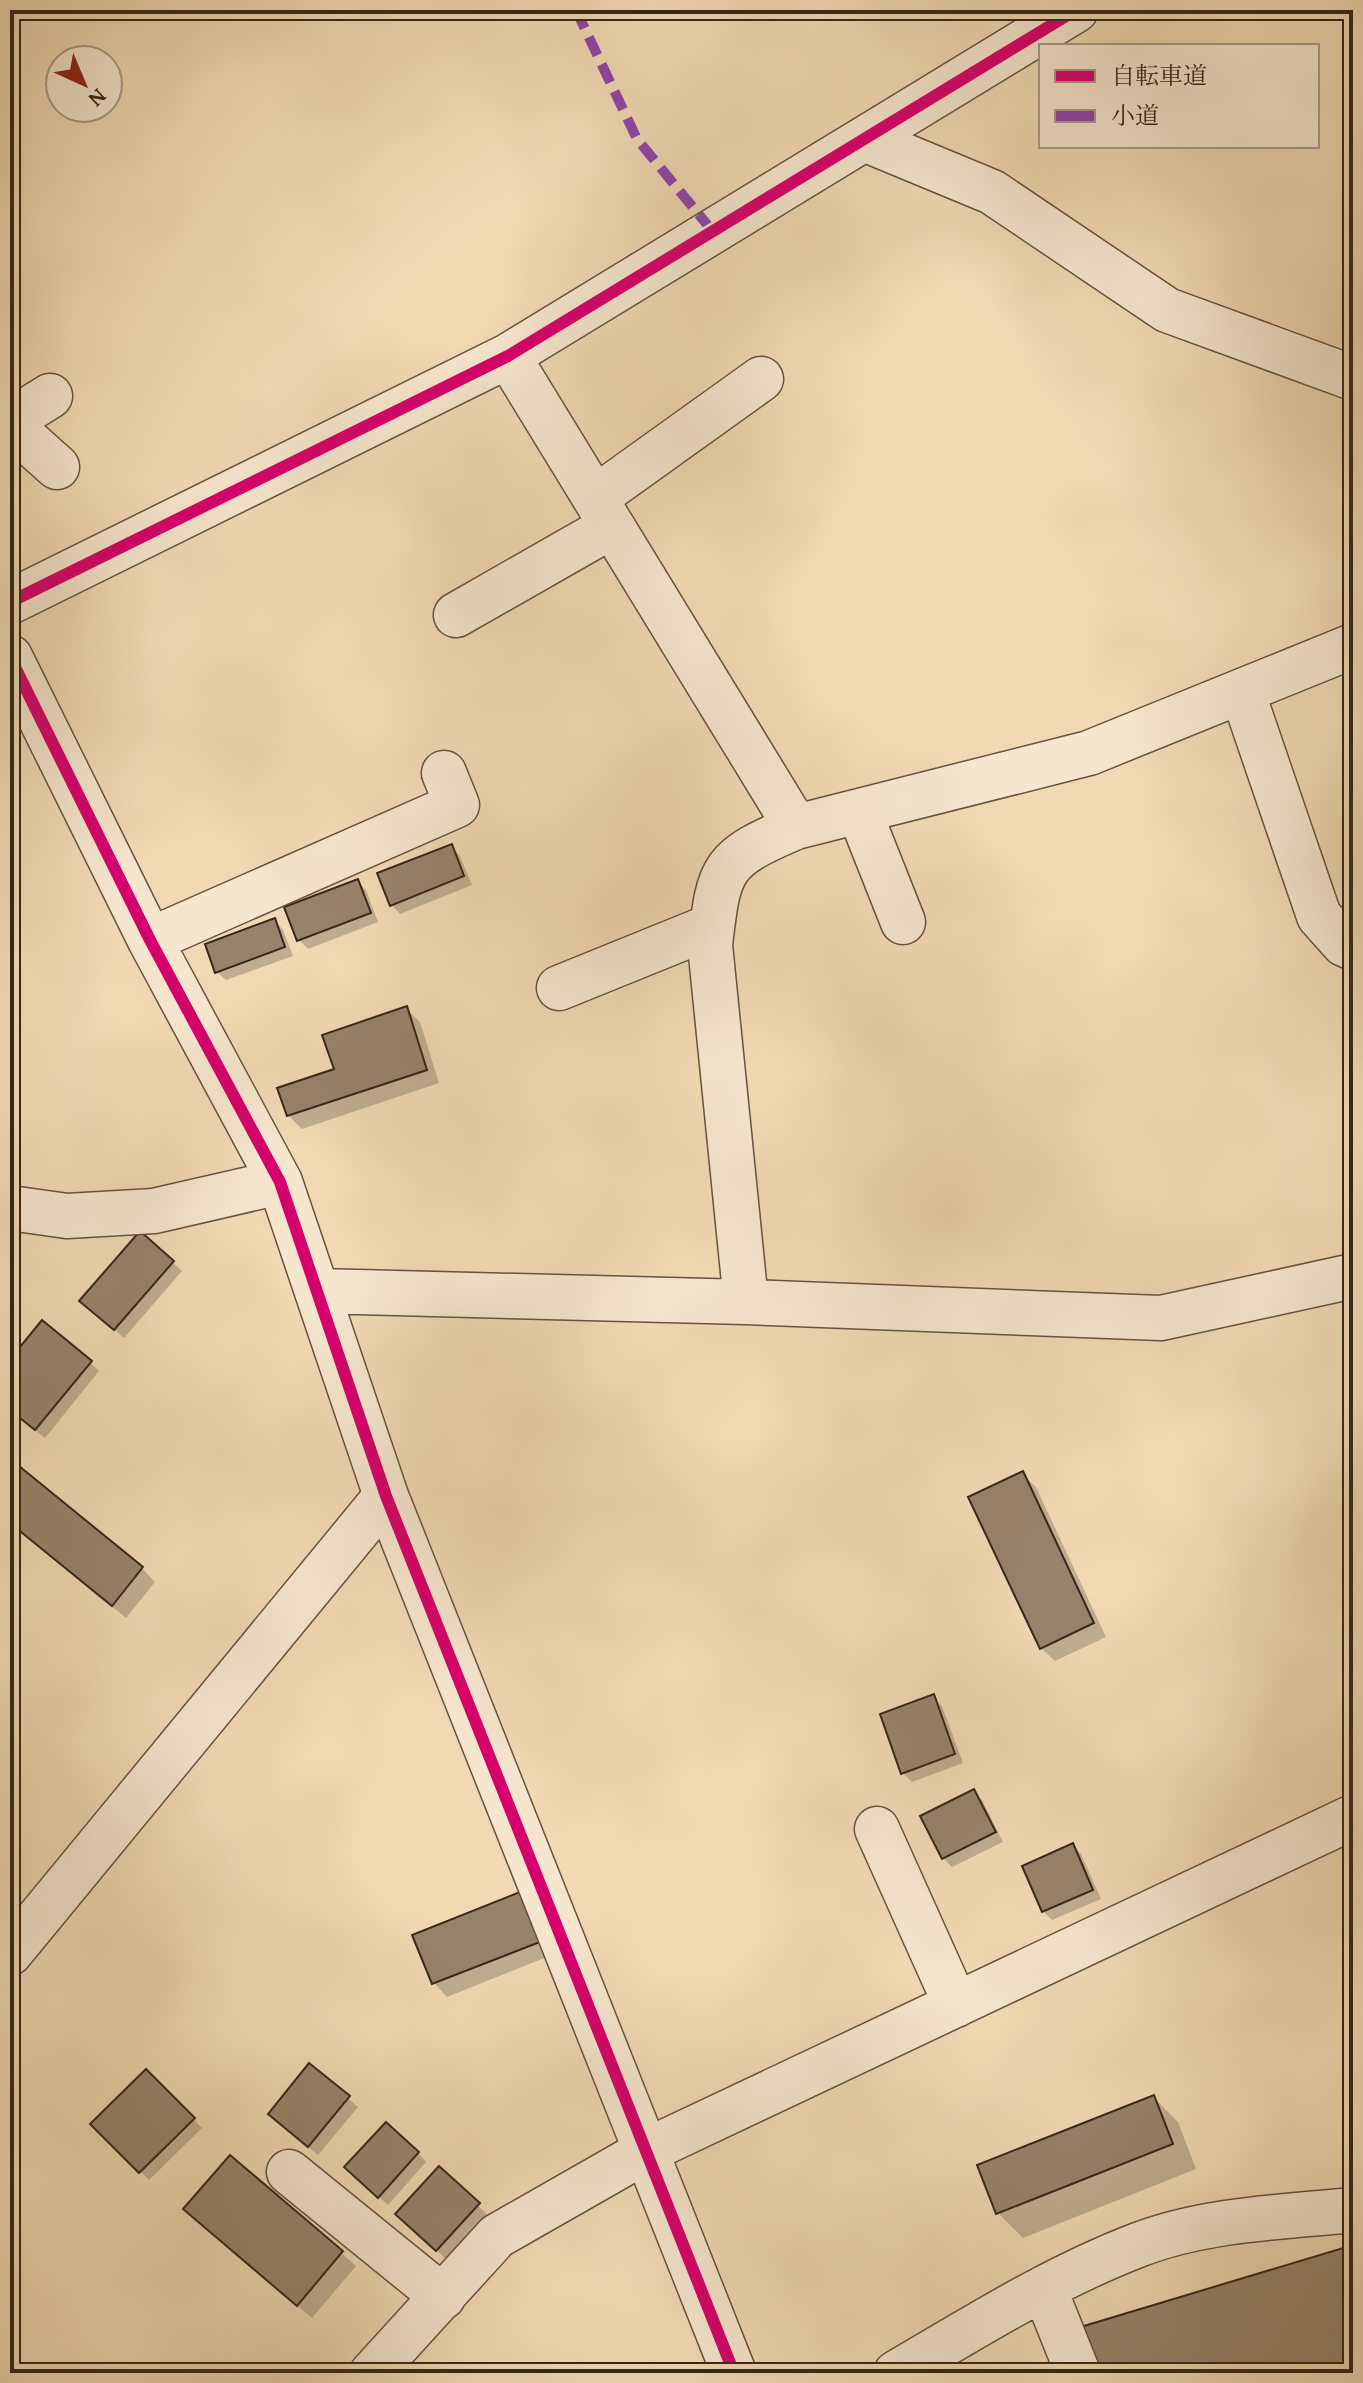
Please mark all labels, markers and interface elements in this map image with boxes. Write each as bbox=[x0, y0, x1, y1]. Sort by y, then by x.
north arrow bbox=[44, 44, 124, 124]
legend bbox=[1039, 44, 1319, 148]
text: 自転車道 bbox=[1111, 58, 1207, 93]
text: N bbox=[81, 82, 114, 115]
text: 小道 bbox=[1111, 98, 1159, 133]

